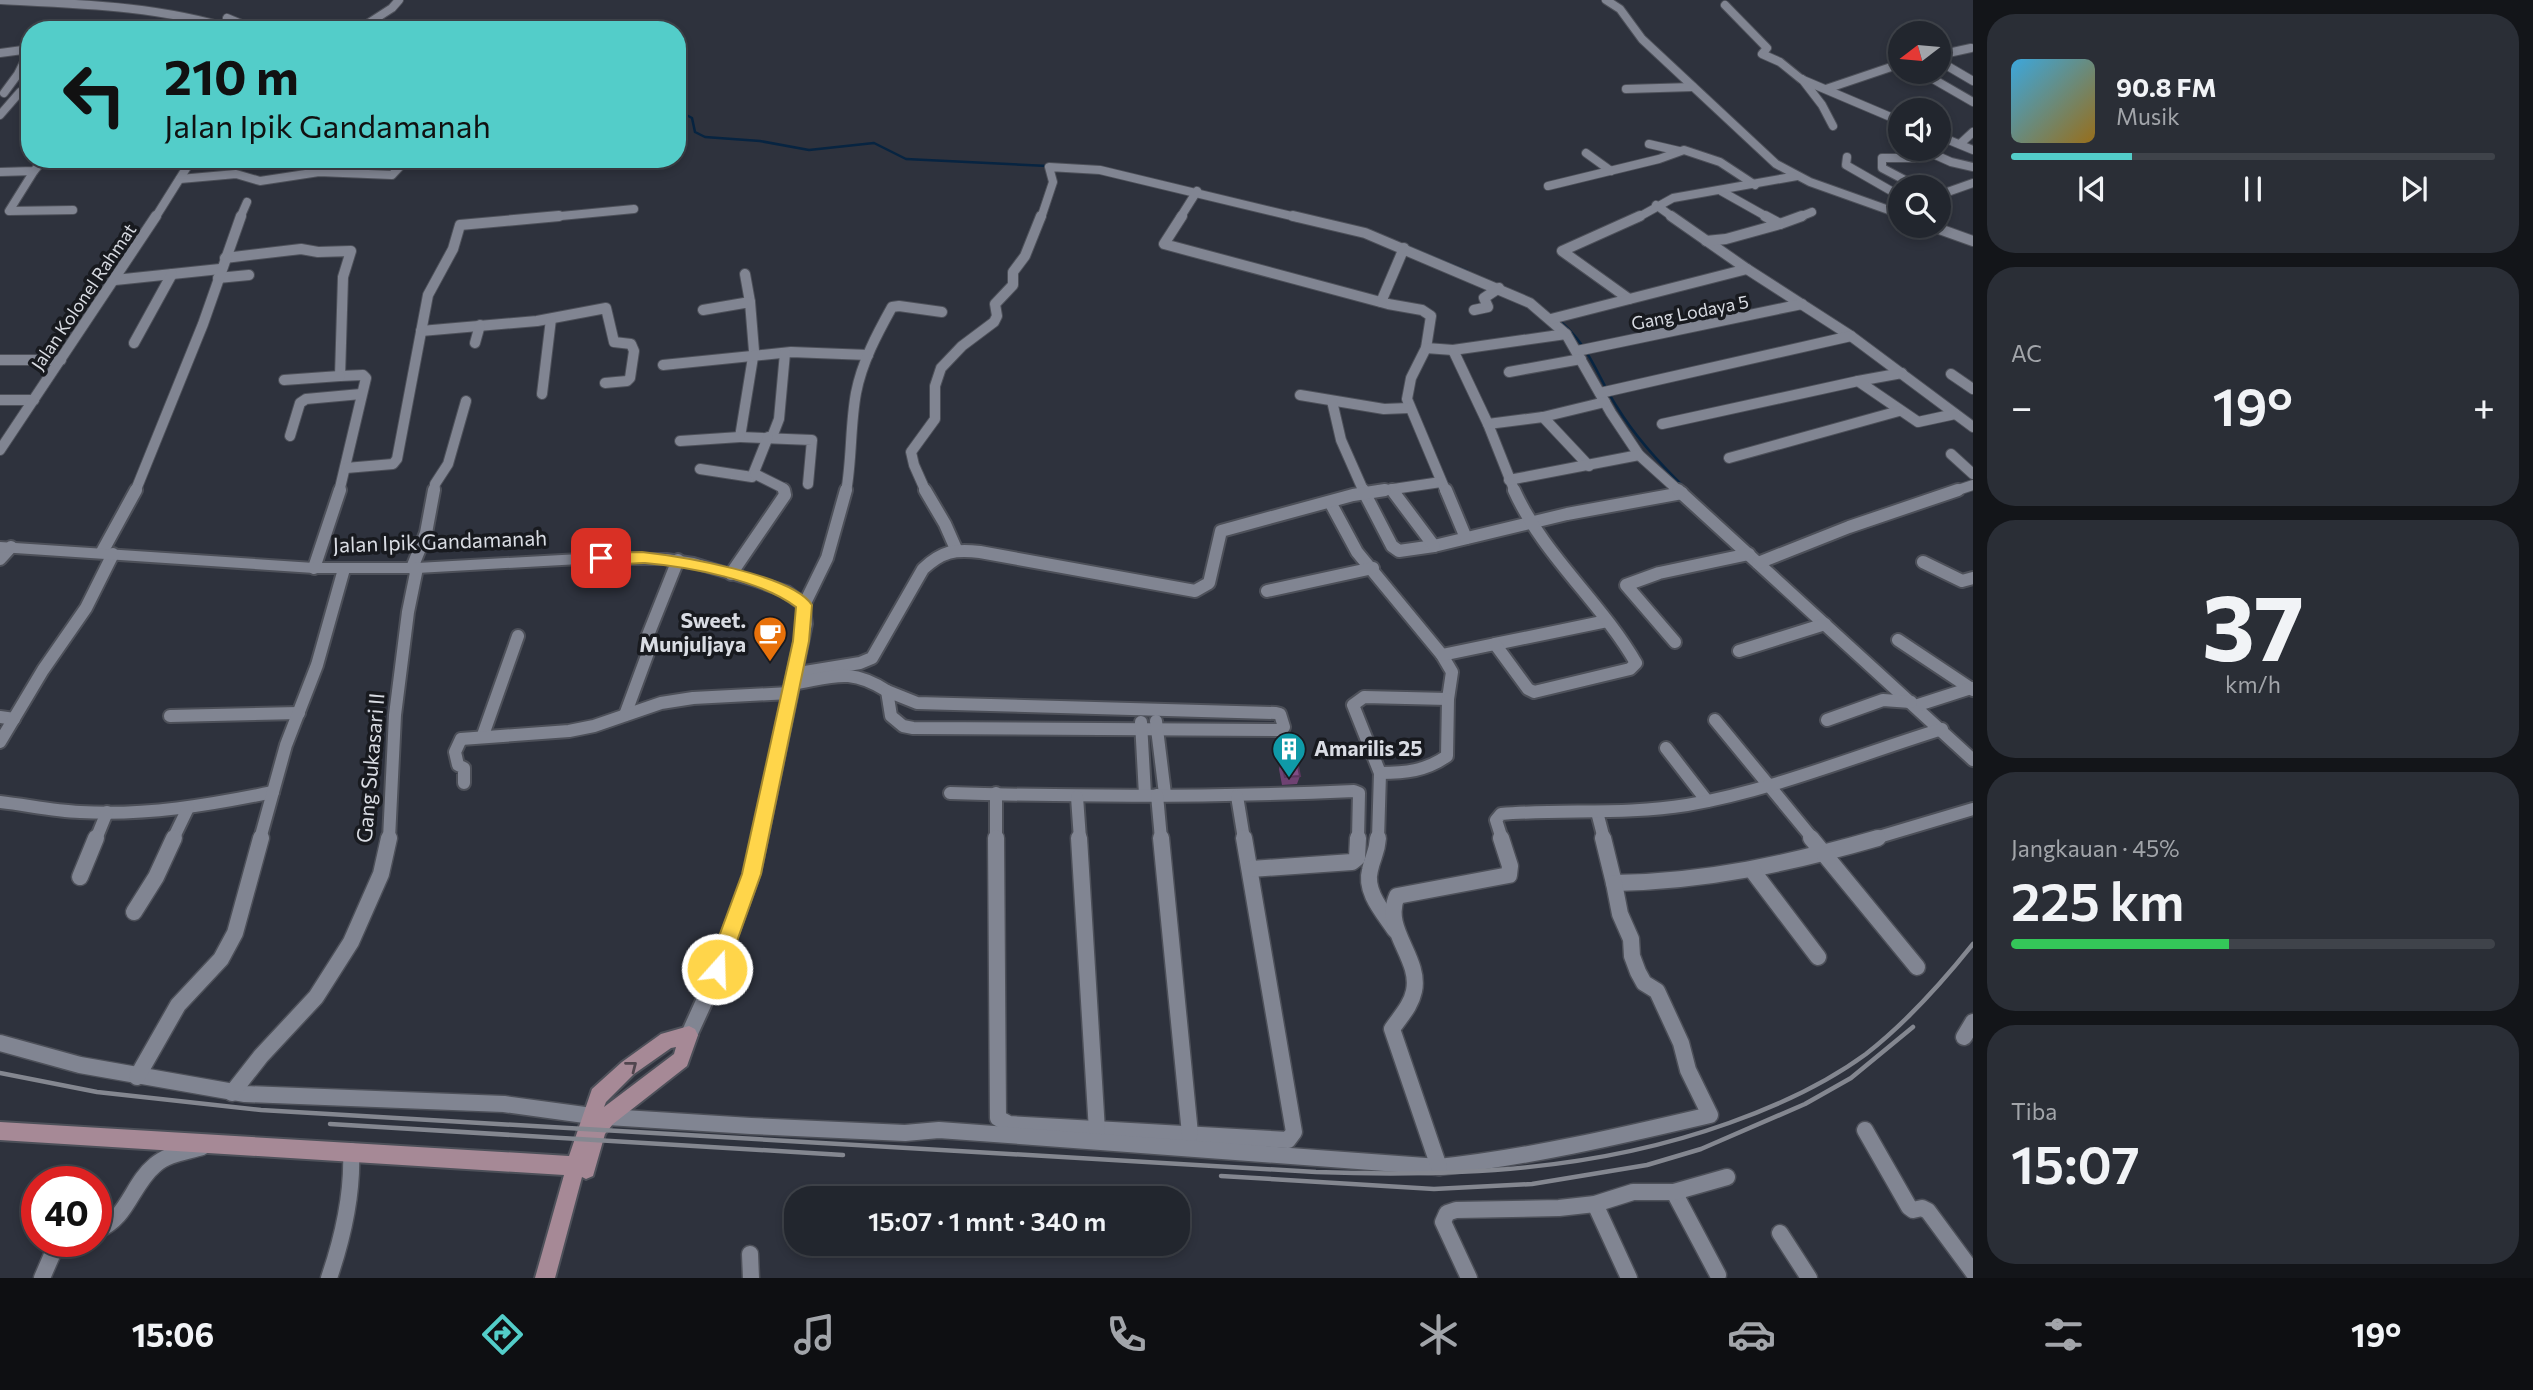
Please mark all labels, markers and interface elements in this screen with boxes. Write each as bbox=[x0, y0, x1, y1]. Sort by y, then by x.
north arrow bbox=[1888, 21, 1951, 84]
map controls bbox=[1888, 21, 1951, 238]
text: 210 m bbox=[164, 45, 299, 105]
icon: left bbox=[49, 49, 140, 140]
text: 90.8 FM bbox=[2116, 71, 2217, 102]
button: sound bbox=[1888, 98, 1951, 161]
text: Musik bbox=[2116, 102, 2180, 130]
text: Jalan Ipik Gandamanah bbox=[164, 105, 491, 145]
icon: previous bbox=[2073, 170, 2111, 208]
icon: pause bbox=[2234, 170, 2272, 208]
icon: next bbox=[2395, 170, 2433, 208]
button: search bbox=[1888, 175, 1951, 238]
street label: Jalan Kolonel Rahmat bbox=[26, 219, 140, 374]
street label: Gang Lodaya 5 bbox=[1629, 290, 1750, 334]
text: AC bbox=[2011, 339, 2042, 367]
text: 19° bbox=[2212, 373, 2293, 437]
text: − bbox=[2011, 382, 2033, 429]
text: + bbox=[2473, 382, 2495, 429]
street label: Jalan Ipik Gandamanah bbox=[332, 524, 548, 557]
pin bbox=[571, 528, 631, 588]
icon: arrive bbox=[582, 539, 620, 577]
text: 37 bbox=[2202, 568, 2304, 680]
place label: Sweet. Munjuljaya bbox=[639, 607, 746, 656]
cafe icon: Sweet. Munjuljaya bbox=[751, 614, 789, 663]
text: km/h bbox=[2225, 670, 2281, 698]
street label: Gang Sukasari II bbox=[351, 692, 389, 844]
building icon: Amarilis 25 bbox=[1270, 730, 1308, 779]
place label: Amarilis 25 bbox=[1314, 735, 1423, 760]
text: Jangkauan · 45% bbox=[2011, 834, 2179, 862]
text: 225 km bbox=[2011, 868, 2184, 932]
position arrow bbox=[680, 932, 754, 1006]
one-way arrow bbox=[624, 1061, 637, 1074]
text: Tiba bbox=[2011, 1097, 2057, 1125]
text: 15:07 bbox=[2011, 1131, 2140, 1195]
speed limit sign: 40 bbox=[21, 1166, 112, 1257]
text: 15:07 · 1 mnt · 340 m bbox=[868, 1205, 1106, 1236]
icon: directions bbox=[478, 1310, 527, 1359]
icon: music bbox=[790, 1310, 839, 1359]
icon: phone bbox=[1102, 1310, 1151, 1359]
icon: climate bbox=[1414, 1310, 1463, 1359]
icon: car bbox=[1727, 1310, 1776, 1359]
icon: filters bbox=[2039, 1310, 2088, 1359]
text: 15:06 bbox=[132, 1314, 214, 1354]
text: 19° bbox=[2351, 1314, 2401, 1354]

